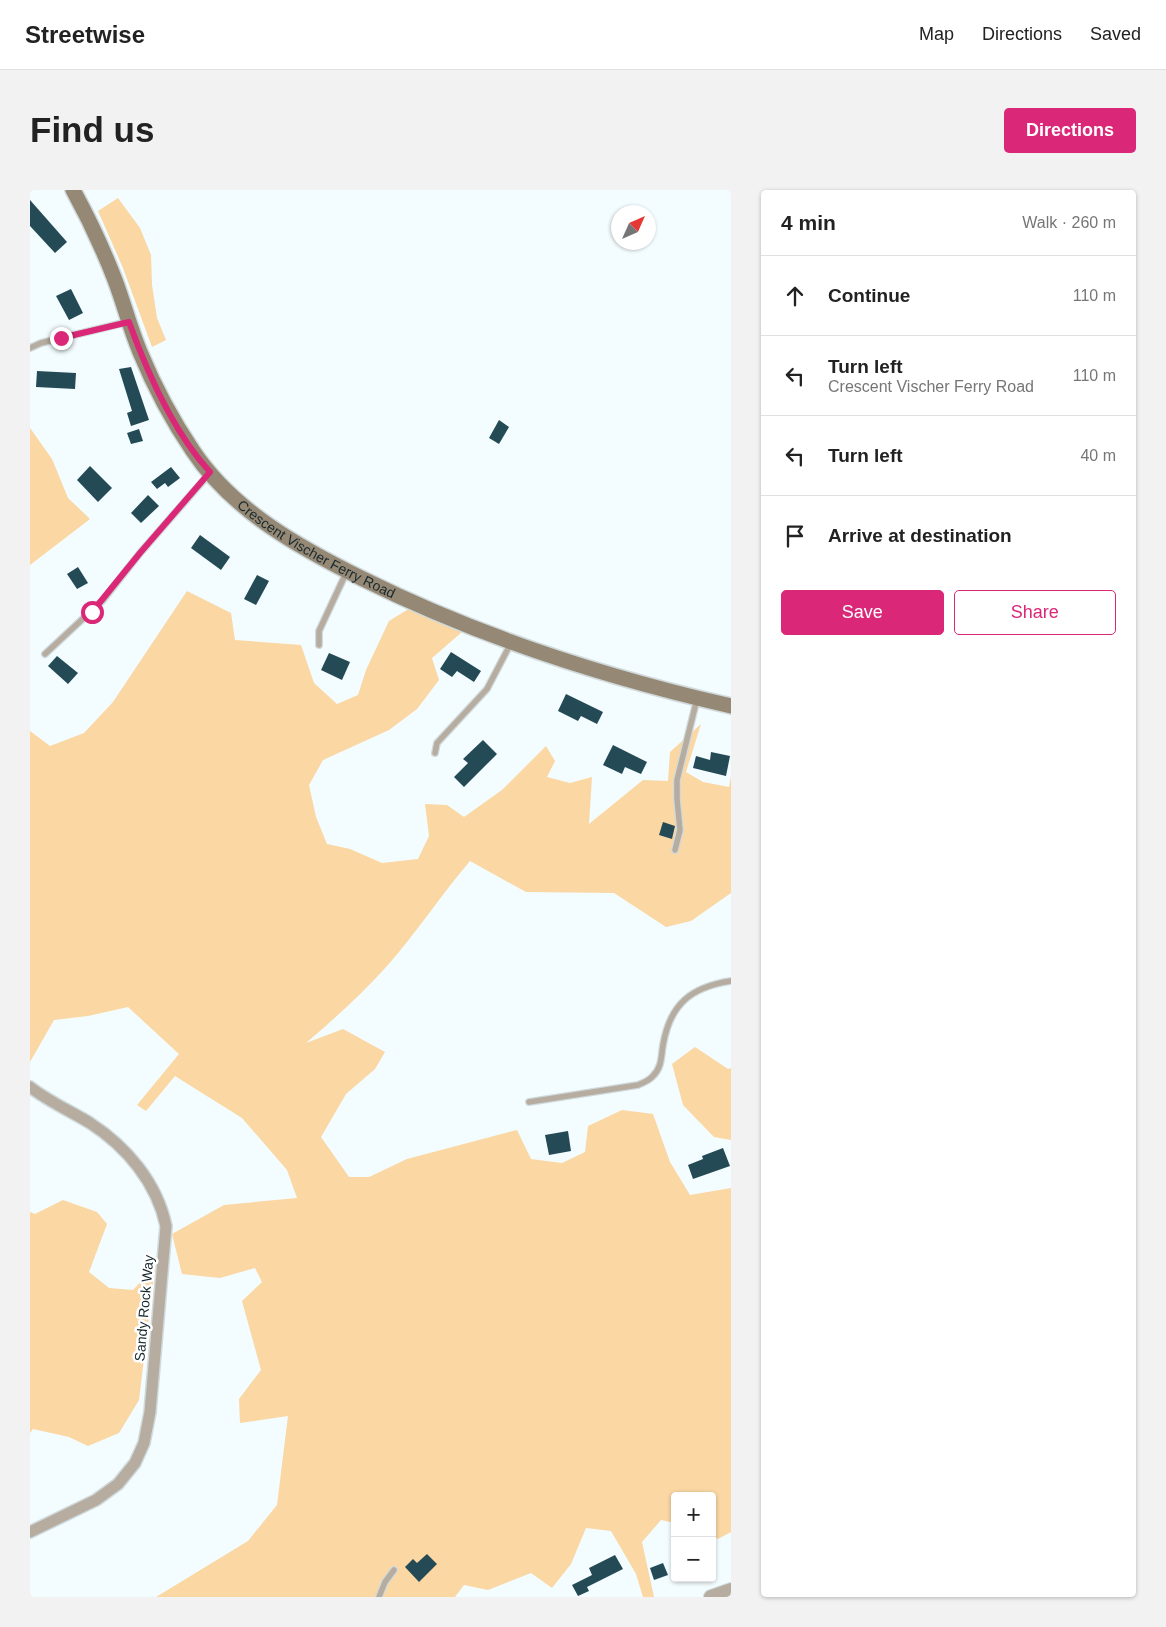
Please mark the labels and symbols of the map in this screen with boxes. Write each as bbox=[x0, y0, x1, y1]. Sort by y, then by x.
north arrow bbox=[611, 205, 656, 250]
route end bbox=[50, 327, 73, 350]
street label: Crescent Vischer Ferry Road bbox=[234, 497, 398, 601]
route start bbox=[81, 601, 104, 624]
street label: Sandy Rock Way bbox=[131, 1254, 157, 1362]

